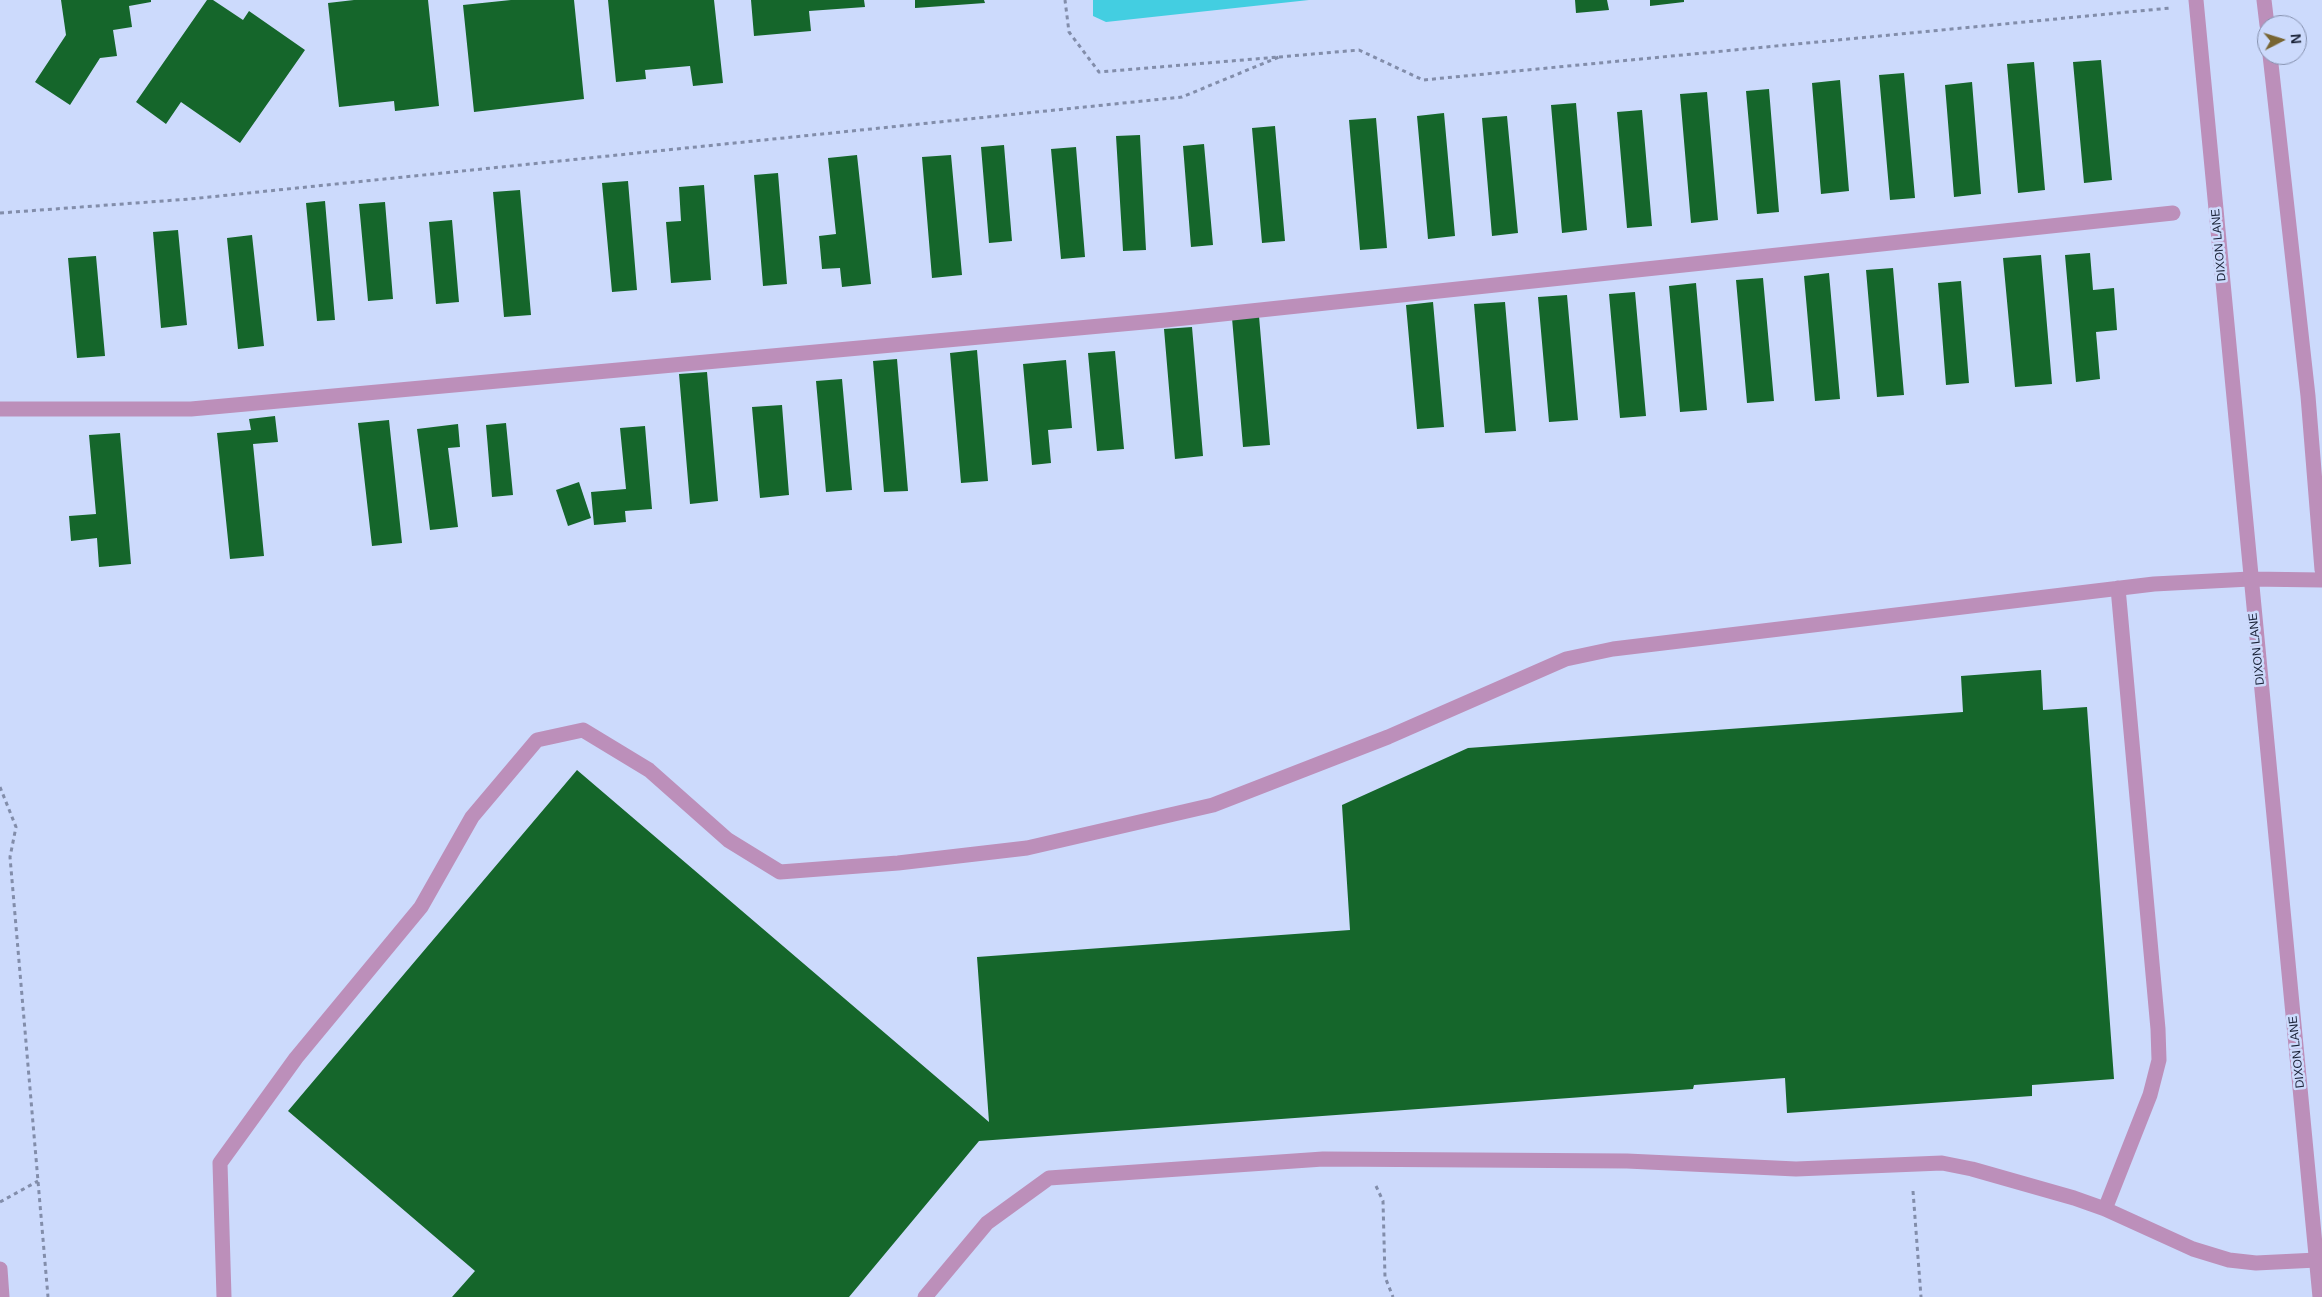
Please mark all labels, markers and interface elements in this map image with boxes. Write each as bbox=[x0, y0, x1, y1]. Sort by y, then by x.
north arrow bbox=[2257, 15, 2307, 65]
text: N bbox=[2288, 33, 2304, 45]
street label: DIXON LANE bbox=[2209, 208, 2229, 282]
street label: DIXON LANE bbox=[2246, 612, 2268, 686]
street label: DIXON LANE bbox=[2286, 1015, 2308, 1089]

